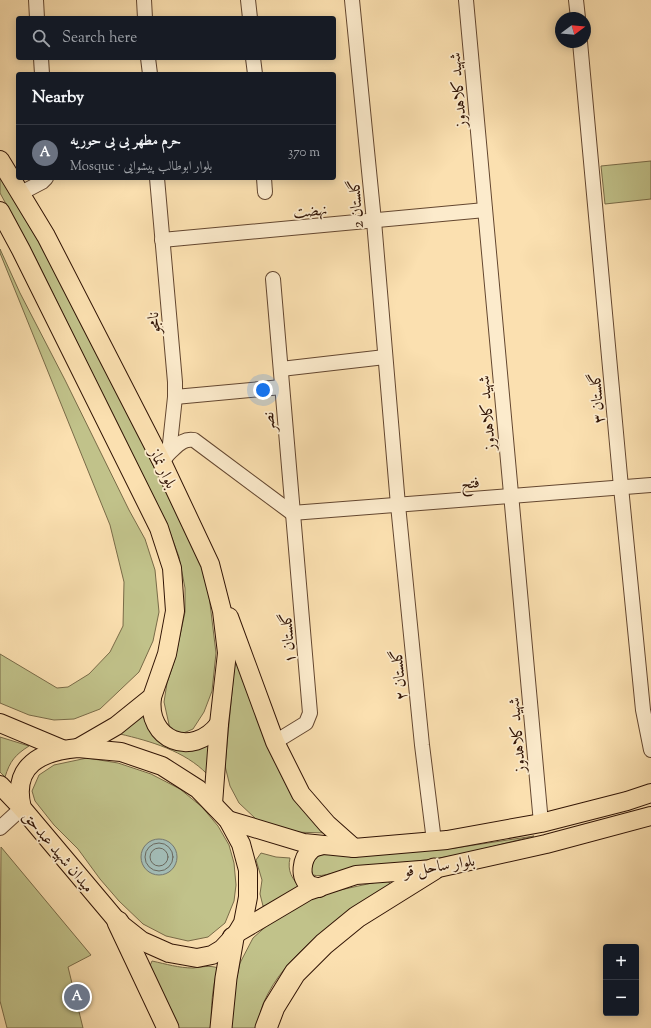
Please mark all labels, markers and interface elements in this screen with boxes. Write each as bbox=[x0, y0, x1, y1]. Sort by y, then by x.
north arrow bbox=[555, 12, 591, 48]
search box bbox=[16, 16, 336, 60]
icon: search bbox=[30, 27, 52, 49]
text: Search here bbox=[62, 28, 137, 49]
street label: شهید کلاهدوز bbox=[445, 51, 474, 130]
text: Nearby bbox=[32, 86, 84, 110]
text: حرم مطهر بی بی حوریه bbox=[70, 131, 181, 152]
text: A bbox=[40, 144, 50, 162]
text: 370 m bbox=[288, 144, 320, 162]
text: Mosque · بلوار ابوطالب پیشوایی bbox=[70, 158, 212, 176]
street label: گلستان 2 bbox=[344, 178, 371, 229]
street label: نهضت bbox=[292, 200, 328, 225]
street label: نامجو bbox=[143, 311, 168, 337]
street label: گلستان ۳ bbox=[585, 371, 612, 424]
street label: شهید کلاهدوز bbox=[474, 374, 503, 453]
your location bbox=[253, 380, 273, 400]
street label: نصر bbox=[258, 411, 283, 435]
street label: بلوار نماز bbox=[141, 443, 181, 493]
street label: فتح bbox=[460, 472, 481, 498]
street label: گلستان ۱ bbox=[276, 611, 303, 664]
street label: گلستان ۲ bbox=[386, 648, 415, 701]
street label: شهید کلاهدوز bbox=[504, 696, 533, 775]
street label: میدان شهید عبدحق bbox=[16, 807, 98, 899]
street label: بلوار ساحل قو bbox=[400, 850, 477, 885]
map controls bbox=[603, 944, 639, 1016]
button: + bbox=[603, 944, 639, 980]
button: − bbox=[603, 980, 639, 1016]
pin: A bbox=[64, 982, 90, 1012]

